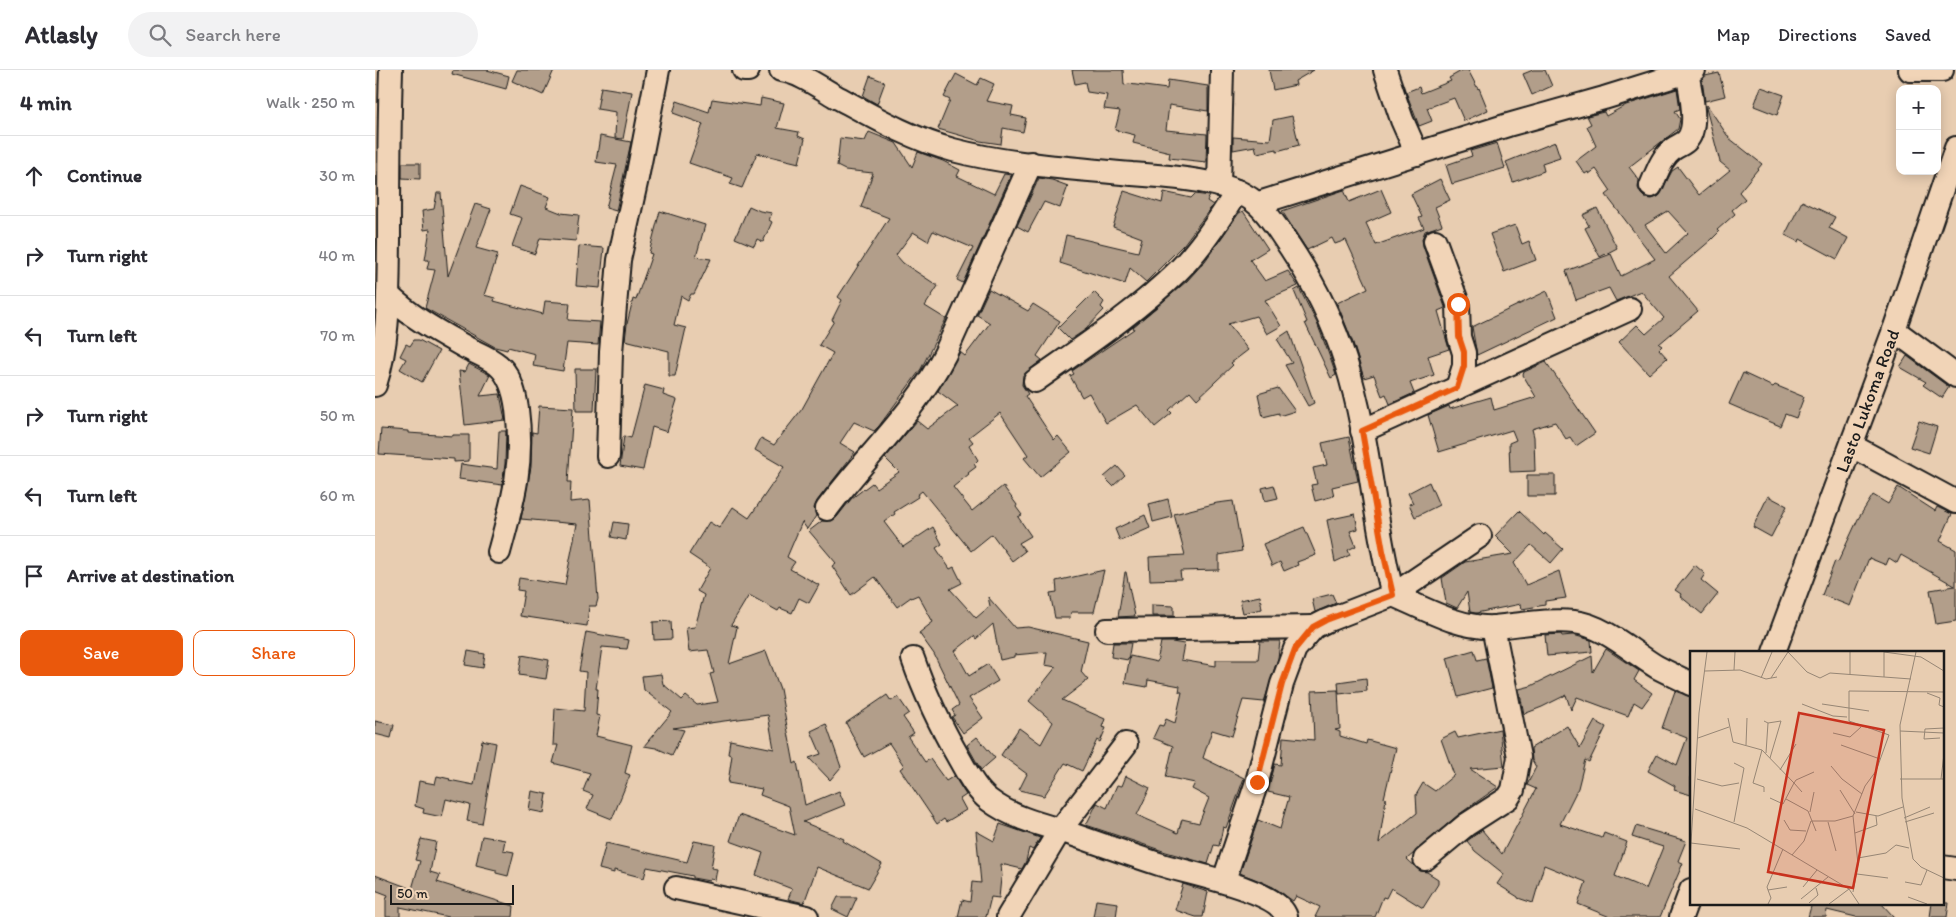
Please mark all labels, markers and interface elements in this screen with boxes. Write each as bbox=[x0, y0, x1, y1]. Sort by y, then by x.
search box bbox=[128, 12, 478, 57]
text: Atlasly bbox=[25, 20, 98, 49]
icon: search bbox=[146, 21, 174, 49]
text: Search here bbox=[186, 23, 281, 46]
text: Map bbox=[1717, 24, 1750, 46]
text: Directions bbox=[1778, 24, 1857, 46]
text: Saved bbox=[1885, 24, 1931, 46]
map controls bbox=[1896, 85, 1941, 175]
button: + bbox=[1896, 85, 1941, 130]
text: 4 min bbox=[20, 90, 72, 115]
text: Walk · 250 m bbox=[266, 93, 355, 112]
button: − bbox=[1896, 130, 1941, 175]
icon: ahead bbox=[20, 162, 48, 190]
text: Continue bbox=[67, 164, 142, 187]
text: 30 m bbox=[319, 166, 355, 185]
icon: right bbox=[20, 242, 48, 270]
text: Turn right bbox=[67, 244, 148, 267]
text: 40 m bbox=[318, 246, 355, 265]
route start bbox=[1447, 293, 1470, 316]
icon: left bbox=[20, 322, 48, 350]
text: Turn left bbox=[67, 324, 137, 347]
text: 70 m bbox=[320, 326, 355, 345]
street label: Lasto Lukoma Road bbox=[1831, 326, 1904, 476]
icon: right bbox=[20, 402, 48, 430]
text: Turn right bbox=[67, 404, 148, 427]
text: 50 m bbox=[320, 406, 355, 425]
icon: left bbox=[20, 482, 48, 510]
text: Turn left bbox=[67, 484, 137, 507]
text: 60 m bbox=[320, 486, 355, 505]
icon: arrive bbox=[20, 562, 48, 590]
text: Arrive at destination bbox=[67, 564, 234, 587]
button: Save bbox=[20, 630, 183, 676]
button: Share bbox=[193, 630, 355, 676]
inset map bbox=[1690, 651, 1943, 904]
route end bbox=[1246, 771, 1269, 794]
scale bar bbox=[390, 882, 514, 905]
text: 50 m bbox=[397, 885, 428, 902]

